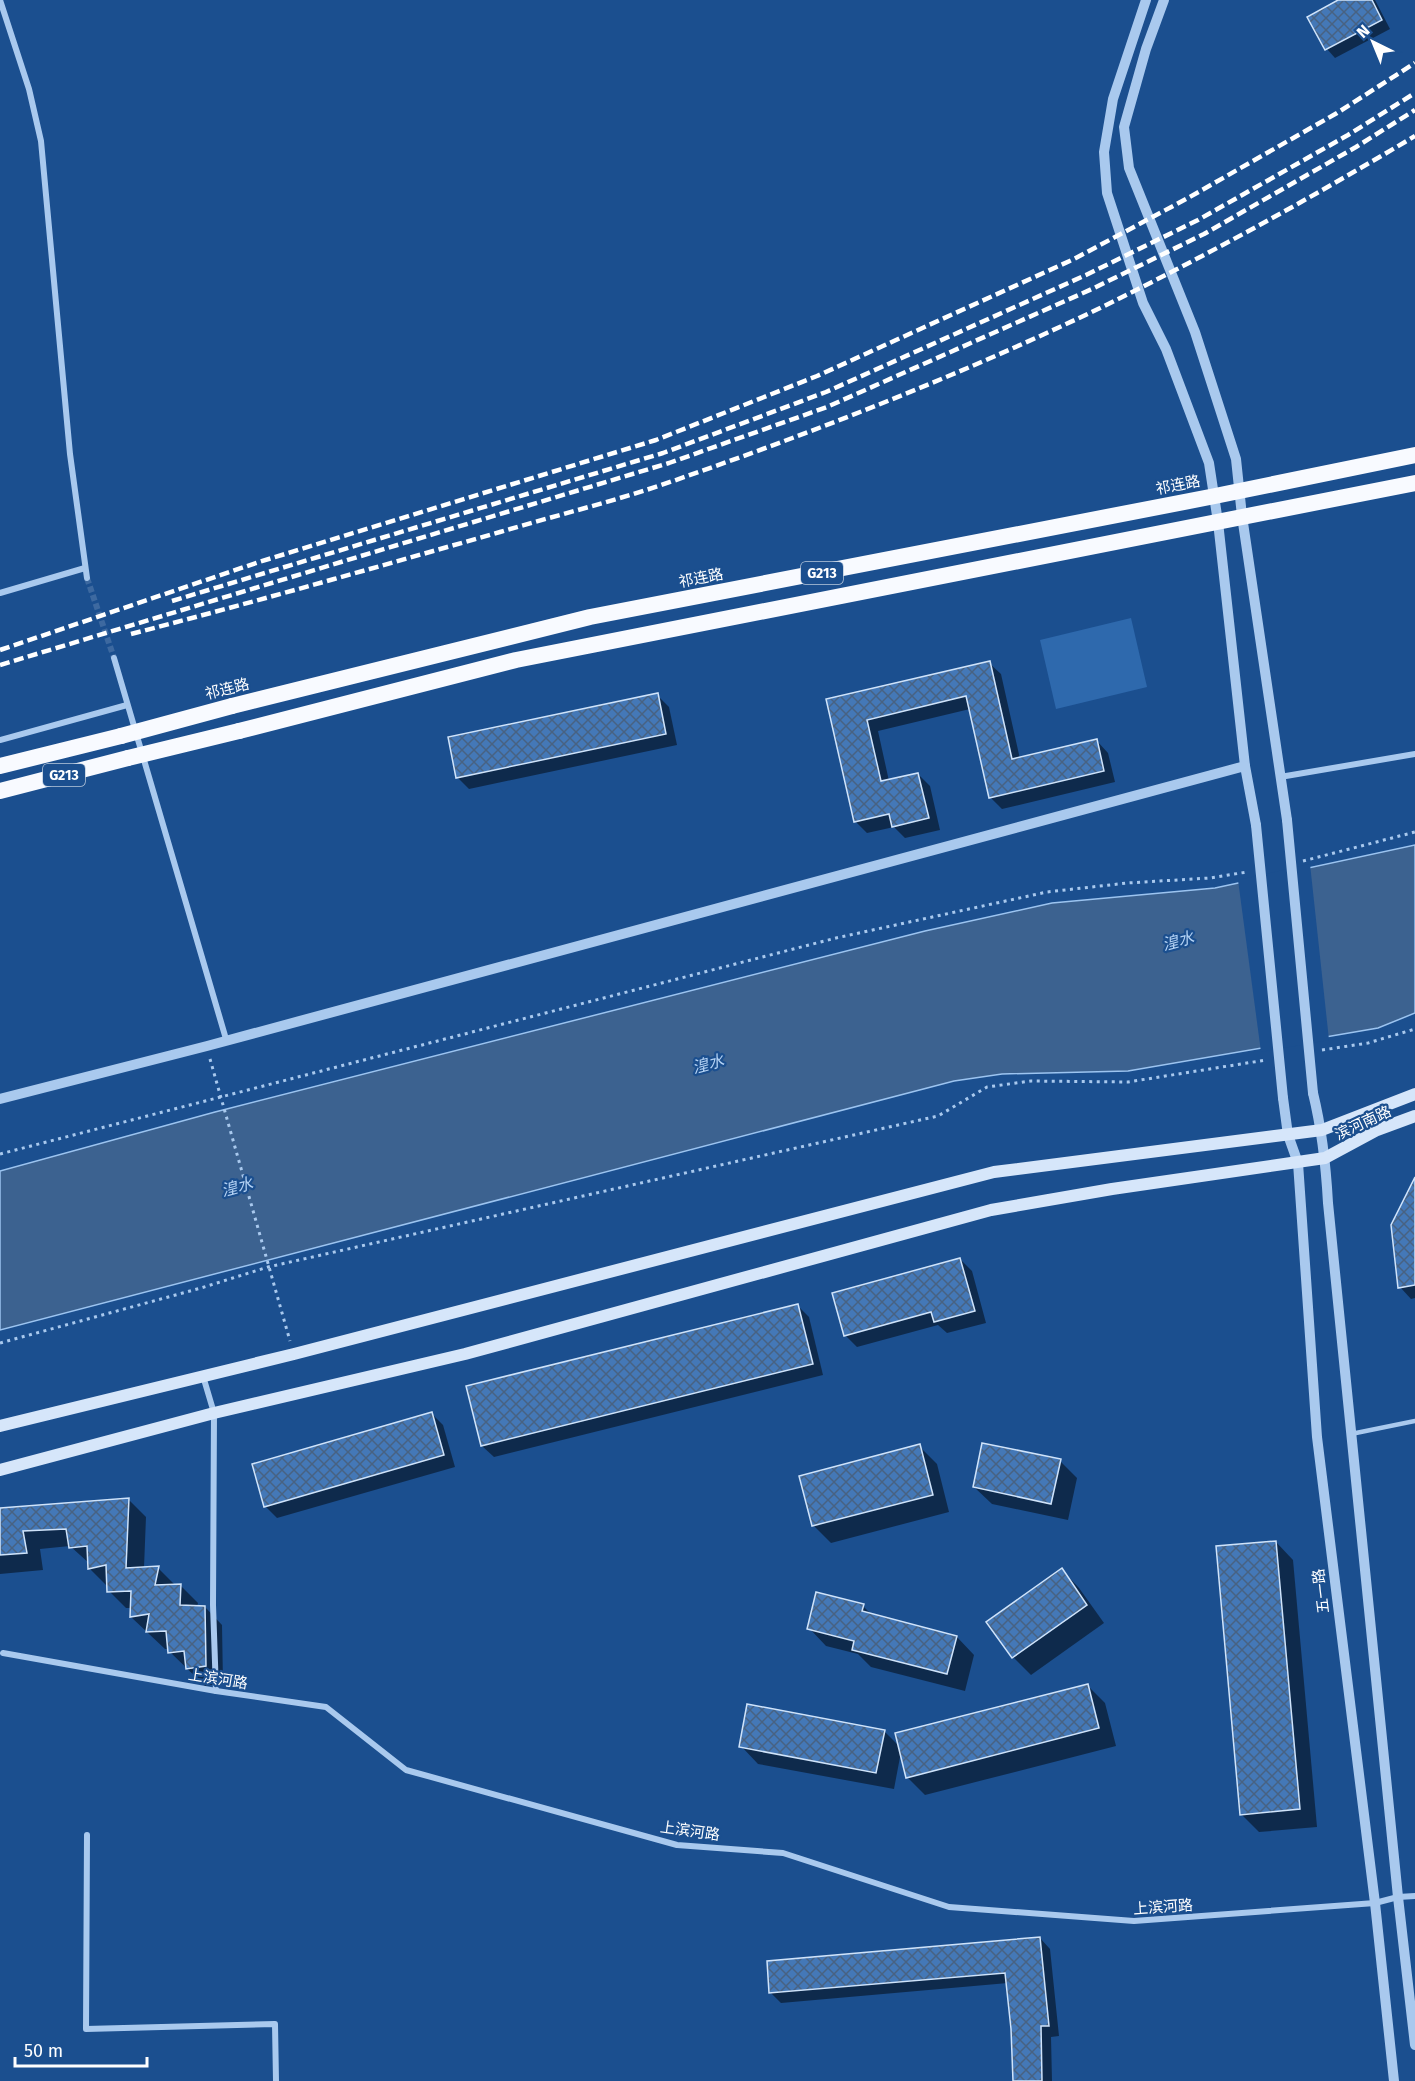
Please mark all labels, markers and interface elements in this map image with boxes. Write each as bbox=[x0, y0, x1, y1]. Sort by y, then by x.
north arrow bbox=[1343, 12, 1403, 72]
text: N bbox=[1353, 21, 1373, 42]
street label: 祁连路 bbox=[1154, 472, 1202, 498]
road number: G213 bbox=[801, 562, 843, 584]
street label: 祁连路 bbox=[677, 565, 725, 591]
street label: 祁连路 bbox=[203, 675, 251, 703]
road number: G213 bbox=[43, 764, 85, 786]
water label: 湟水 bbox=[1160, 927, 1197, 954]
water label: 湟水 bbox=[690, 1050, 727, 1077]
street label: 滨河南路 bbox=[1332, 1102, 1394, 1144]
water label: 湟水 bbox=[219, 1173, 256, 1200]
street label: 五一路 bbox=[1309, 1568, 1333, 1614]
street label: 上滨河路 bbox=[187, 1665, 249, 1693]
street label: 上滨河路 bbox=[659, 1818, 721, 1844]
street label: 上滨河路 bbox=[1132, 1896, 1194, 1918]
scale bar bbox=[15, 2030, 147, 2068]
text: 50 m bbox=[24, 2040, 63, 2062]

